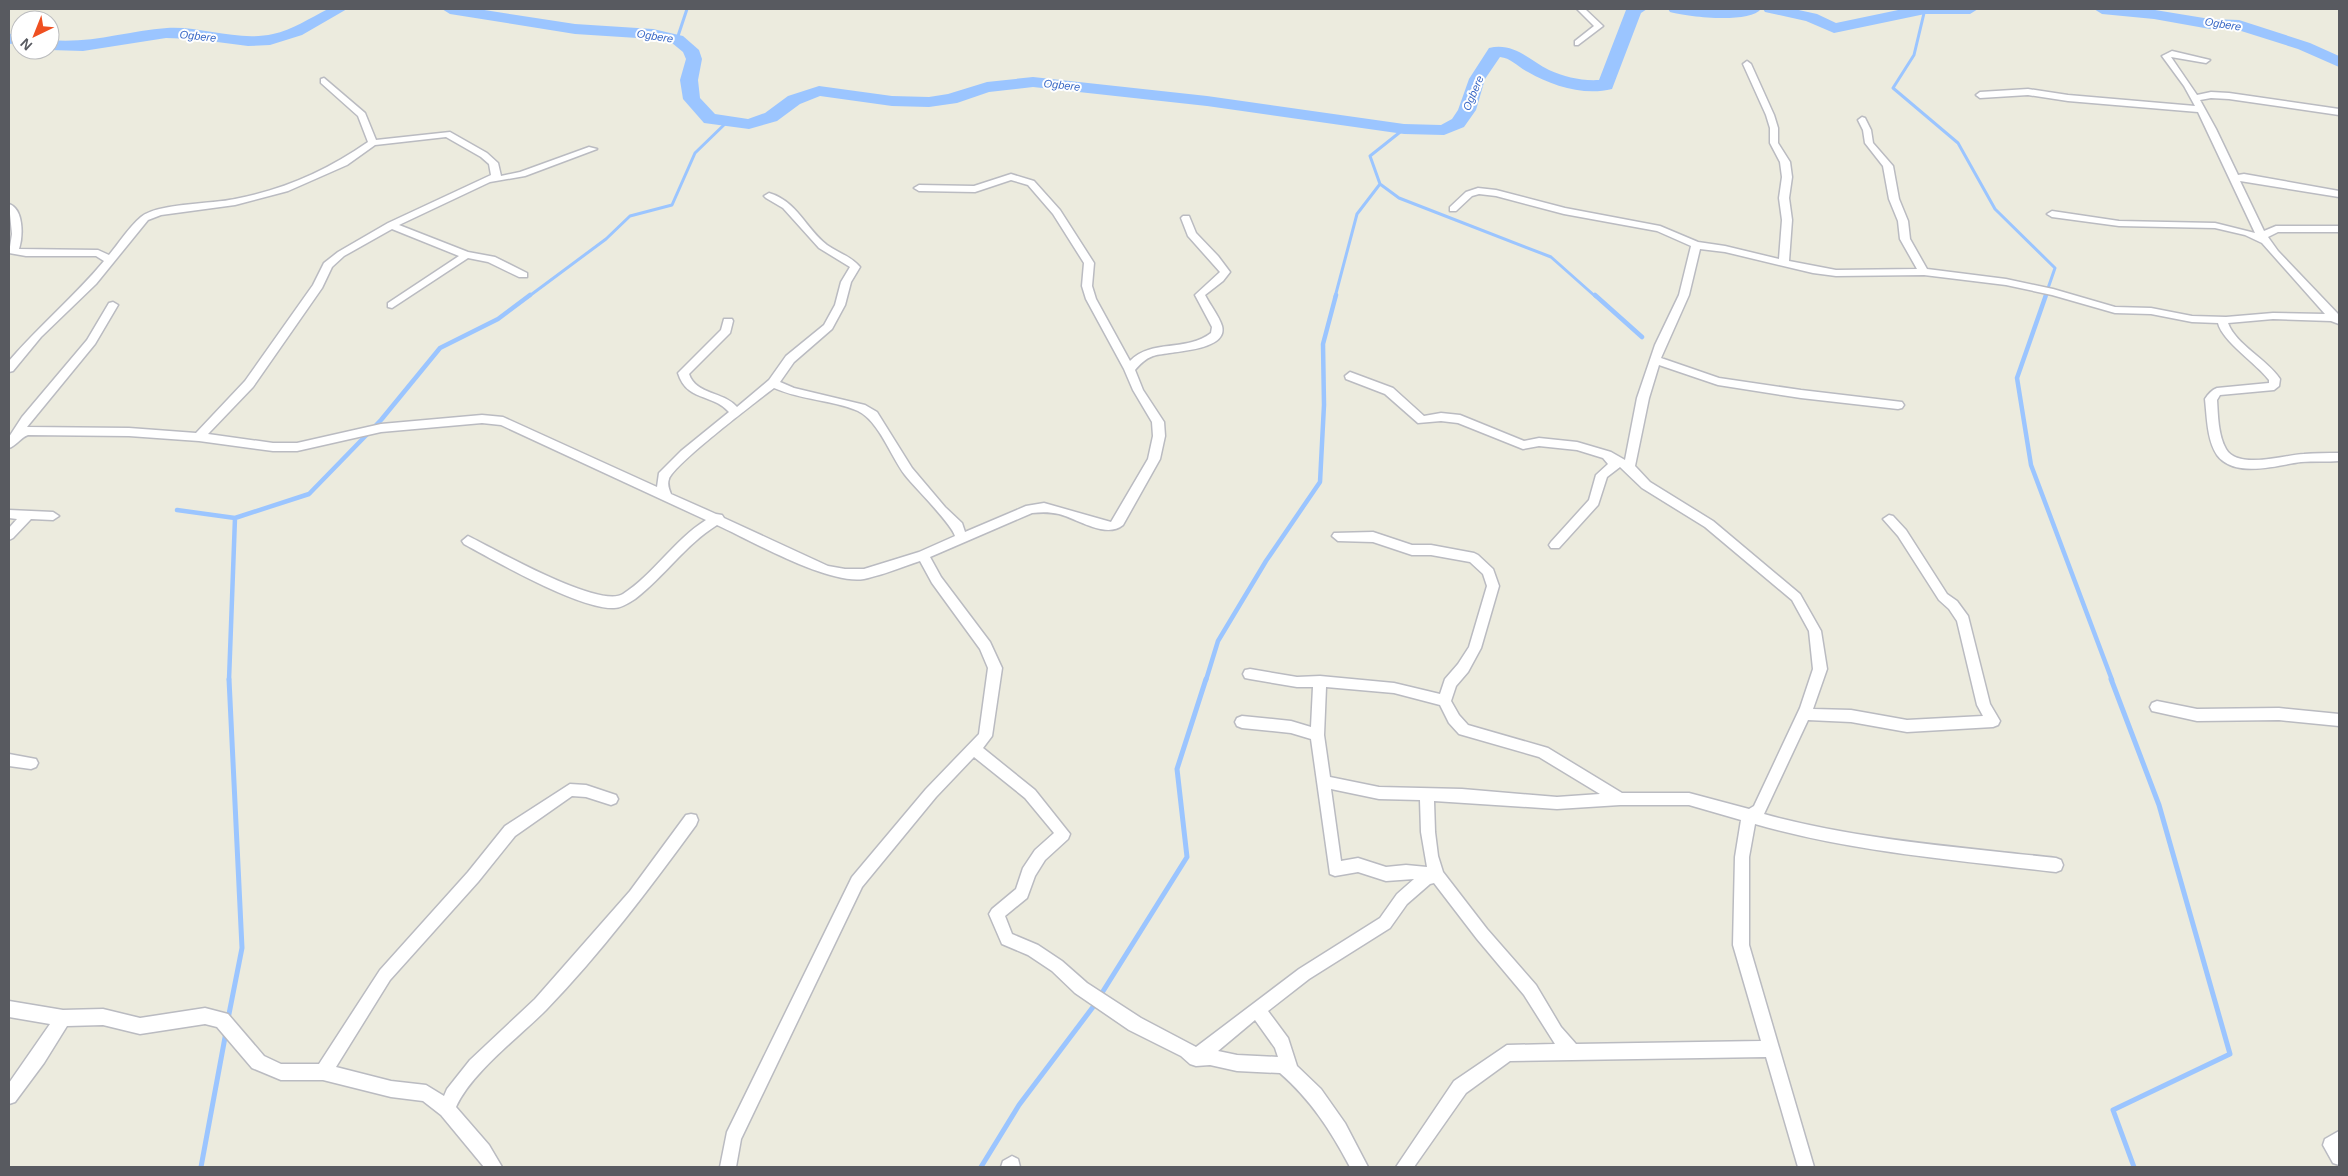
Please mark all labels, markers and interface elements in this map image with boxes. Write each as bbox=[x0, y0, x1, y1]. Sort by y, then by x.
north arrow bbox=[10, 10, 60, 60]
water label: Ogbere bbox=[2204, 15, 2242, 33]
water label: Ogbere bbox=[636, 27, 674, 45]
water label: Ogbere bbox=[179, 28, 217, 44]
text: N bbox=[17, 35, 35, 54]
water label: Ogbere bbox=[1460, 74, 1486, 112]
water label: Ogbere bbox=[1043, 77, 1081, 93]

